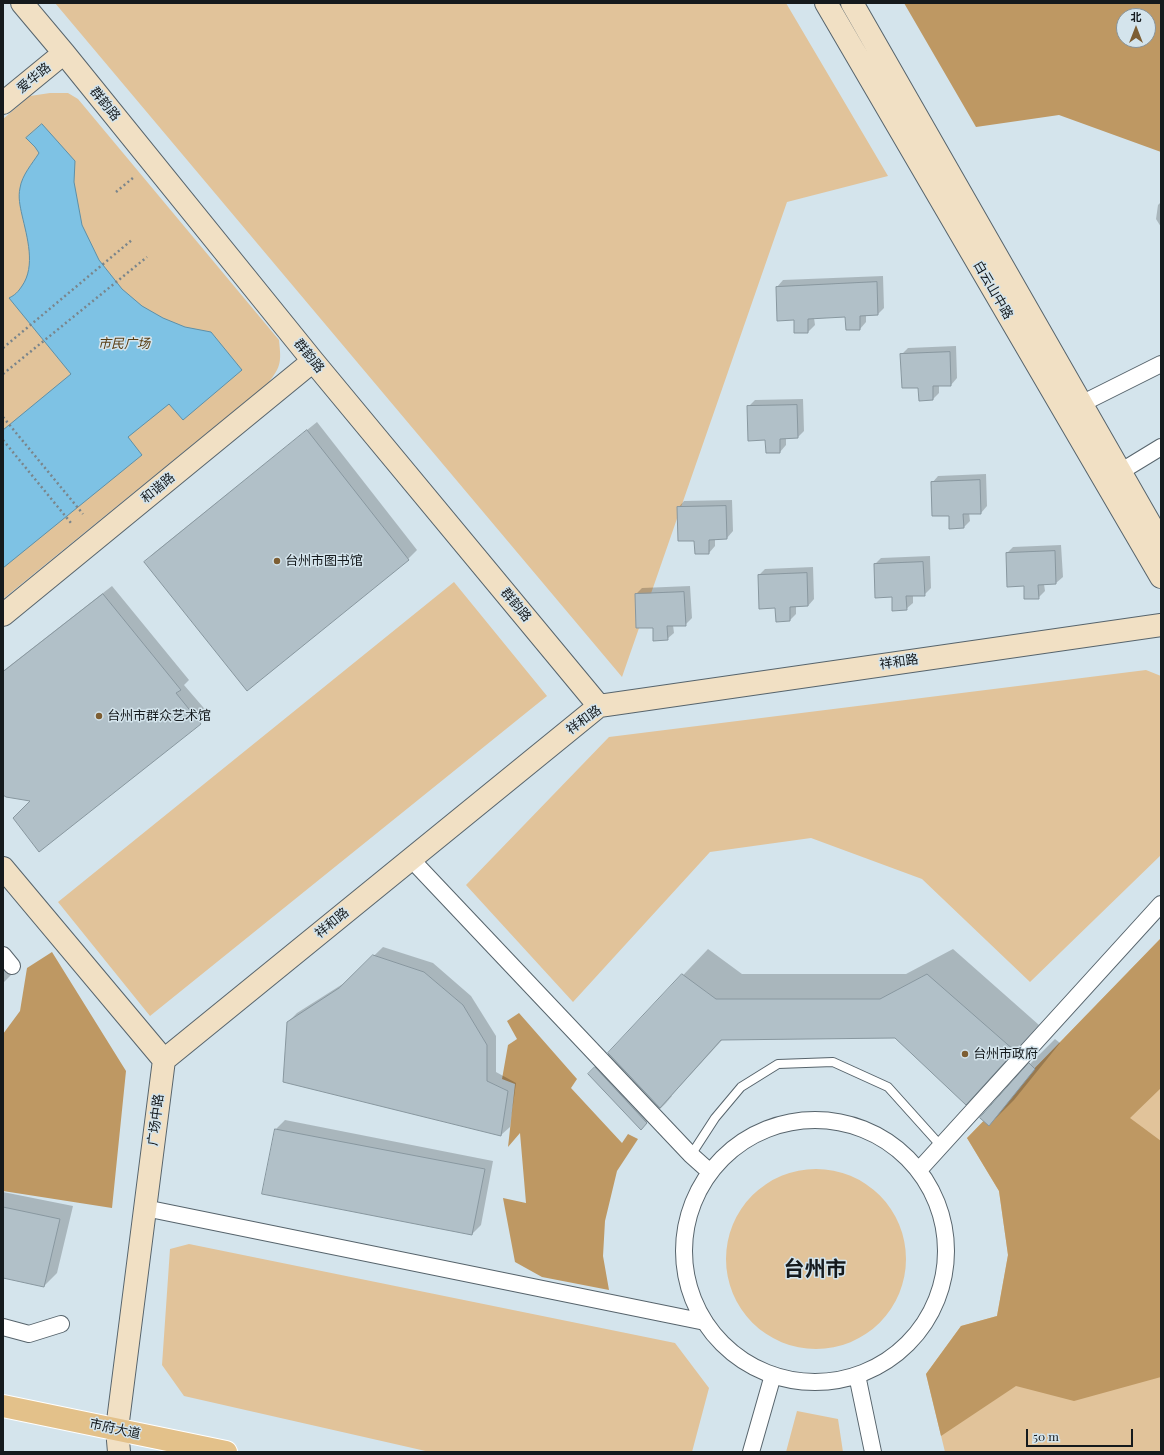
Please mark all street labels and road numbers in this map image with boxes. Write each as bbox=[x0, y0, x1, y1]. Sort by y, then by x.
street label: 爱华路 bbox=[14, 60, 54, 96]
street label: 群韵路 bbox=[87, 84, 123, 124]
street label: 白云山中路 bbox=[970, 258, 1016, 322]
street label: 群韵路 bbox=[291, 336, 327, 376]
street label: 和谐路 bbox=[138, 470, 178, 506]
street label: 群韵路 bbox=[497, 585, 535, 625]
street label: 祥和路 bbox=[879, 652, 919, 672]
street label: 祥和路 bbox=[564, 702, 604, 738]
street label: 祥和路 bbox=[312, 905, 352, 941]
street label: 广场中路 bbox=[145, 1093, 167, 1147]
street label: 市府大道 bbox=[88, 1416, 142, 1442]

